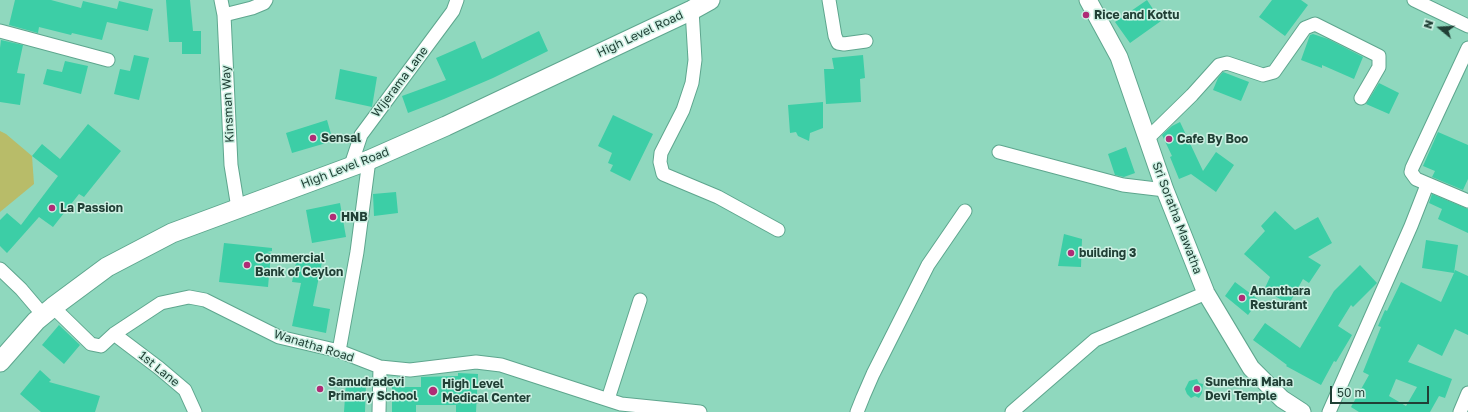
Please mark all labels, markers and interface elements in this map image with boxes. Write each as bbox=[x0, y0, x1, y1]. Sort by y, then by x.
street label: High Level Road bbox=[595, 8, 685, 60]
place label: Rice and Kottu bbox=[1094, 8, 1179, 22]
north arrow bbox=[1420, 8, 1460, 48]
marker: Rice and Kottu bbox=[1081, 10, 1091, 20]
text: N bbox=[1421, 18, 1436, 30]
street label: Wijerama Lane bbox=[369, 44, 431, 120]
street label: Kinsman Way bbox=[219, 65, 237, 143]
place label: Sensal bbox=[321, 131, 361, 145]
place label: Cafe By Boo bbox=[1177, 132, 1248, 146]
marker: Sensal bbox=[308, 133, 318, 143]
marker: Cafe By Boo bbox=[1164, 134, 1174, 144]
street label: High Level Road bbox=[299, 145, 391, 191]
street label: Sri Soratha Mawatha bbox=[1149, 160, 1205, 276]
place label: La Passion bbox=[60, 201, 123, 215]
marker: La Passion bbox=[47, 203, 57, 213]
place label: HNB bbox=[341, 210, 368, 224]
marker: HNB bbox=[328, 212, 338, 222]
place label: building 3 bbox=[1079, 246, 1136, 260]
marker: building 3 bbox=[1066, 248, 1076, 258]
place label: Commercial Bank of Ceylon bbox=[255, 251, 343, 279]
marker: Commercial Bank of Ceylon bbox=[242, 260, 252, 270]
place label: Ananthara Resturant bbox=[1250, 284, 1310, 312]
marker: Ananthara Resturant bbox=[1237, 293, 1247, 303]
street label: Wanatha Road bbox=[272, 327, 356, 365]
street label: 1st Lane bbox=[136, 348, 182, 390]
place label: Samudradevi Primary School bbox=[328, 375, 417, 403]
place label: Sunethra Maha Devi Temple bbox=[1205, 375, 1293, 403]
place label: High Level Medical Center bbox=[442, 377, 531, 405]
scale bar bbox=[1332, 378, 1431, 404]
marker: Samudradevi Primary School bbox=[315, 384, 325, 394]
marker: Sunethra Maha Devi Temple bbox=[1192, 384, 1202, 394]
marker: High Level Medical Center bbox=[427, 385, 439, 397]
text: 50 m bbox=[1337, 385, 1365, 400]

